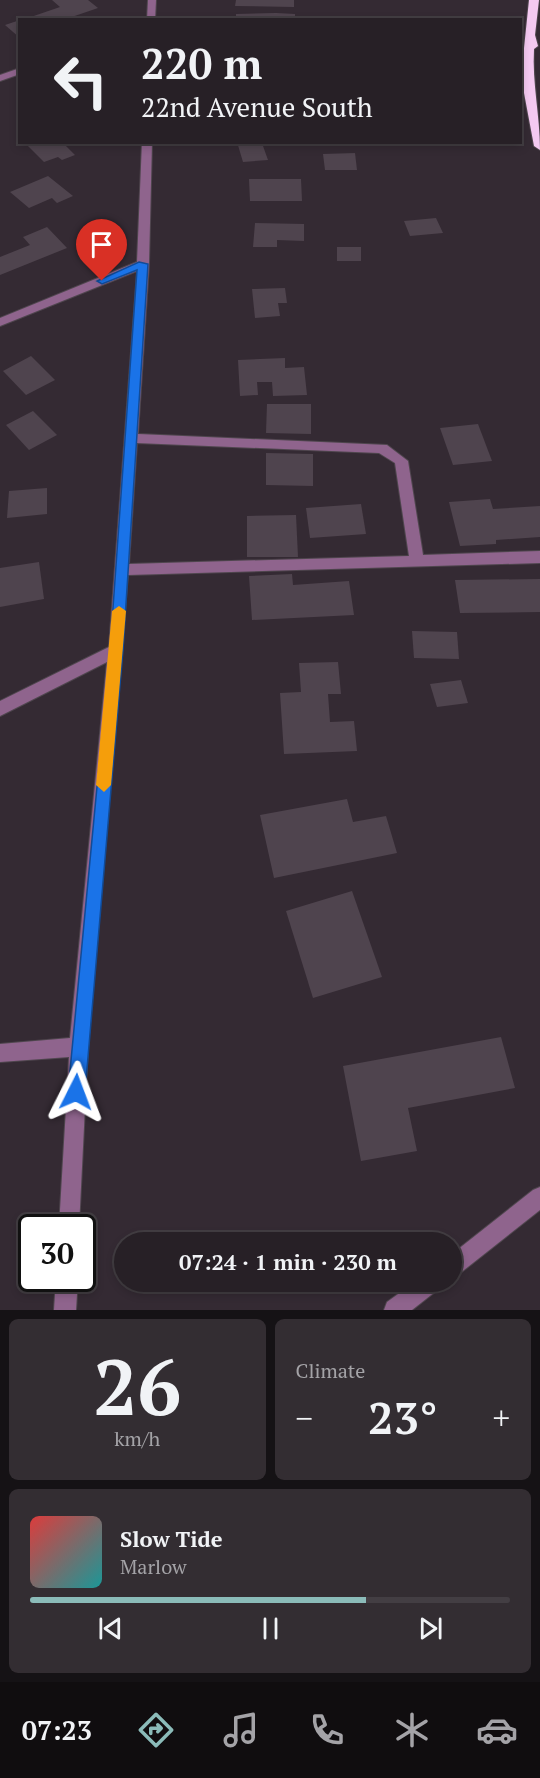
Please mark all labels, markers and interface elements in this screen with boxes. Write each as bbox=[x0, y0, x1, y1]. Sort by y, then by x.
text: 220 m bbox=[141, 35, 262, 91]
icon: left bbox=[42, 42, 120, 120]
text: 22nd Avenue South bbox=[141, 89, 373, 125]
pin bbox=[76, 219, 127, 281]
icon: arrive bbox=[85, 228, 118, 261]
position arrow bbox=[44, 1060, 108, 1124]
speed limit sign: 30 bbox=[18, 1214, 96, 1292]
text: 07:24 · 1 min · 230 m bbox=[179, 1247, 397, 1276]
text: 26 bbox=[93, 1334, 181, 1437]
text: Climate bbox=[296, 1357, 365, 1384]
text: 23° bbox=[368, 1387, 437, 1447]
text: − bbox=[296, 1396, 313, 1439]
text: + bbox=[492, 1396, 510, 1439]
text: km/h bbox=[114, 1425, 160, 1452]
text: Slow Tide bbox=[120, 1524, 223, 1553]
text: Marlow bbox=[120, 1553, 187, 1580]
icon: previous bbox=[94, 1612, 127, 1645]
icon: pause bbox=[254, 1612, 287, 1645]
icon: next bbox=[414, 1612, 447, 1645]
icon: directions bbox=[135, 1709, 177, 1751]
icon: music bbox=[220, 1709, 262, 1751]
icon: phone bbox=[306, 1709, 348, 1751]
icon: climate bbox=[391, 1709, 433, 1751]
icon: car bbox=[476, 1709, 518, 1751]
text: 07:23 bbox=[22, 1712, 92, 1748]

